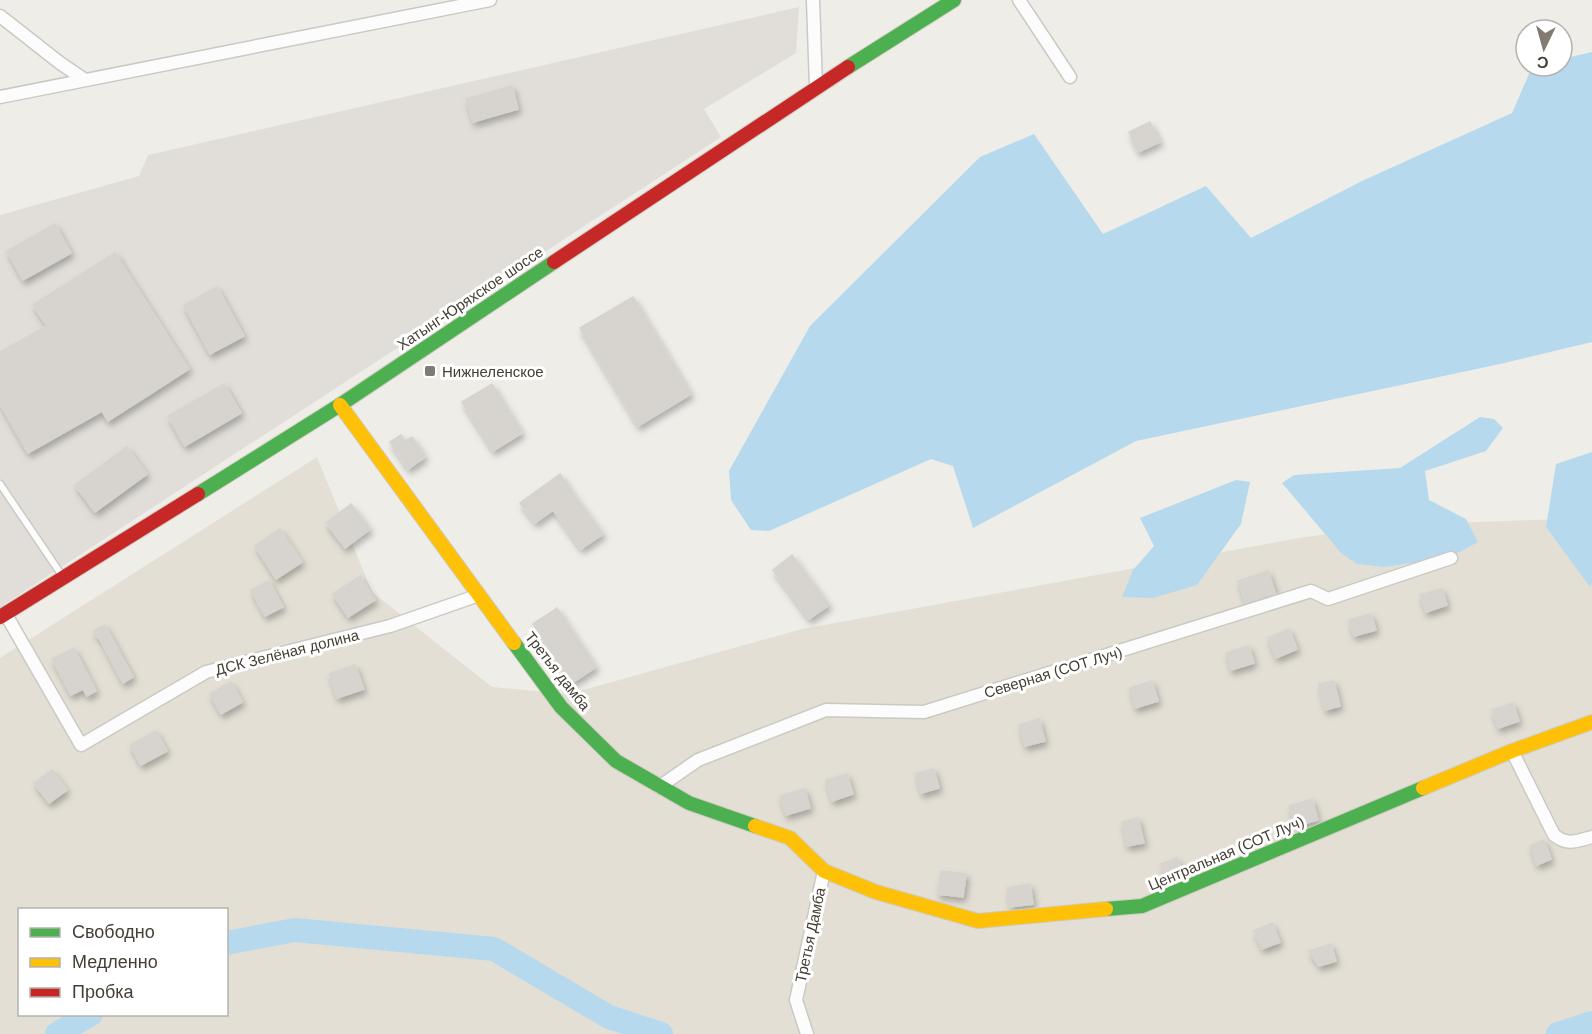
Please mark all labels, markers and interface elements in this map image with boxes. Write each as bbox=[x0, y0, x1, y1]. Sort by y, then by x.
north arrow bbox=[1514, 18, 1574, 78]
text: С bbox=[1536, 53, 1549, 71]
street label: Хатынг-Юряхское шоссе bbox=[394, 243, 546, 353]
place label: Нижнеленское bbox=[442, 363, 544, 380]
marker: Нижнеленское bbox=[423, 364, 437, 378]
street label: ДСК Зелёная долина bbox=[213, 626, 361, 678]
street label: Третья дамба bbox=[522, 628, 594, 714]
street label: Северная (СОТ Луч) bbox=[982, 643, 1124, 701]
street label: Центральная (СОТ Луч) bbox=[1146, 812, 1306, 894]
street label: Третья Дамба bbox=[792, 885, 829, 984]
legend bbox=[18, 908, 228, 1016]
text: Свободно bbox=[72, 922, 155, 942]
text: Медленно bbox=[72, 952, 158, 972]
text: Пробка bbox=[72, 982, 135, 1002]

